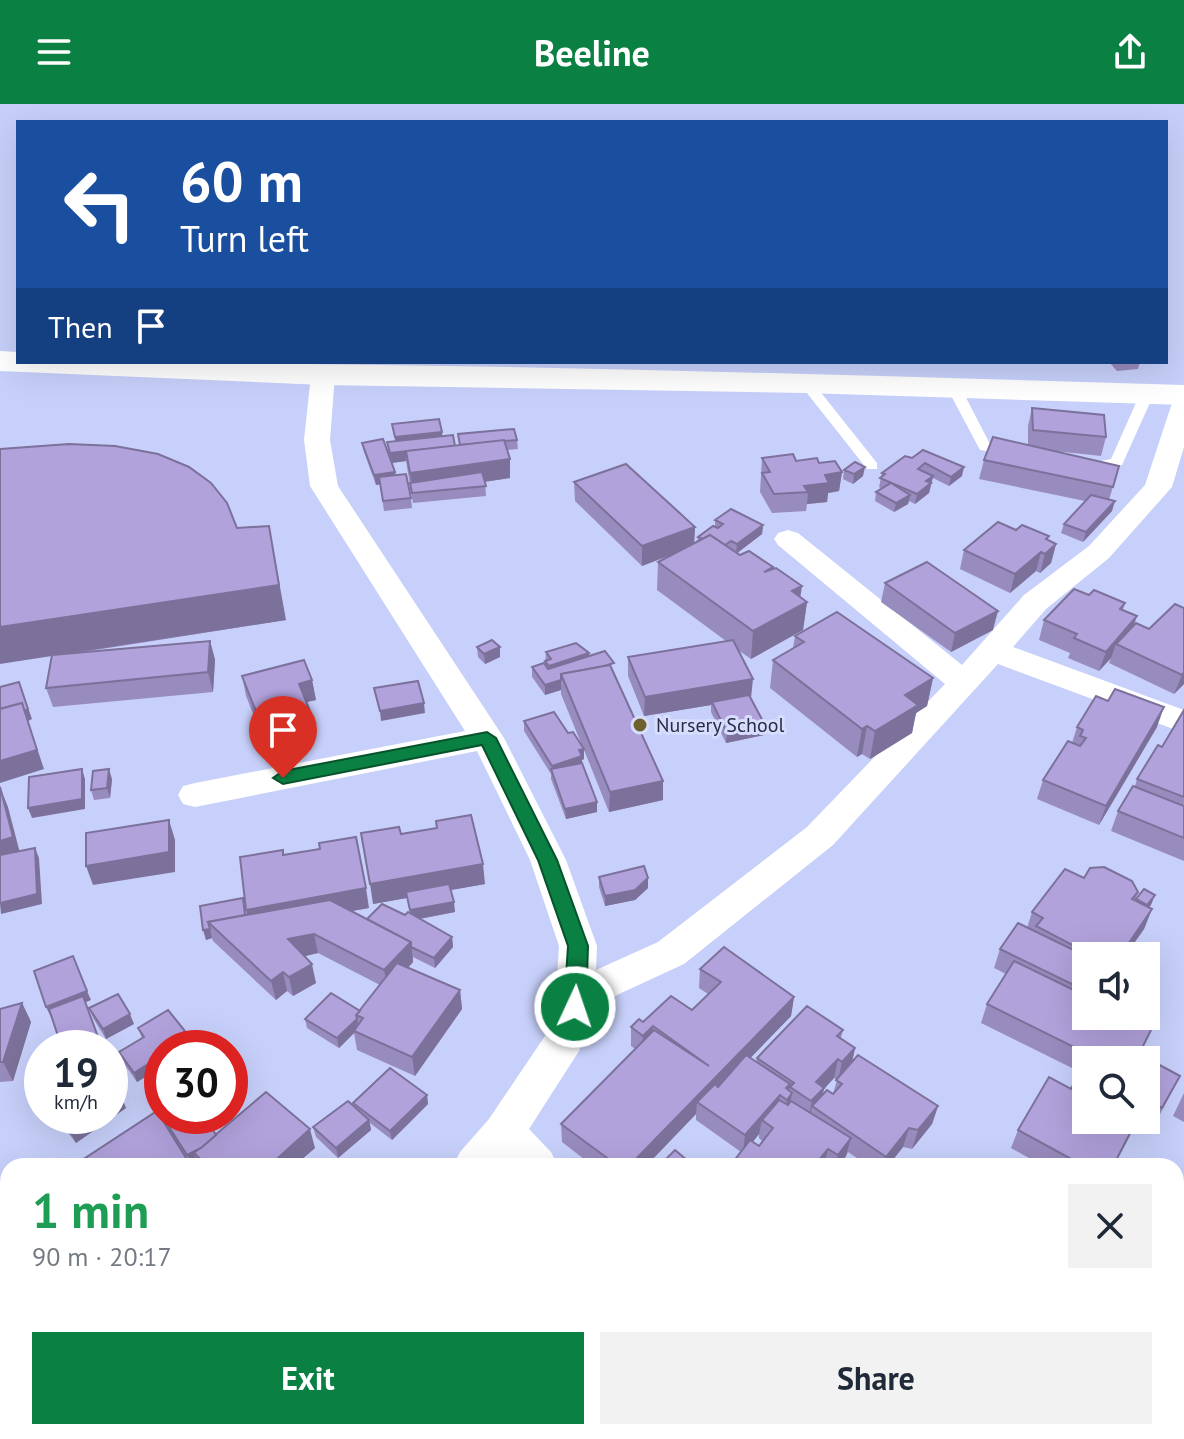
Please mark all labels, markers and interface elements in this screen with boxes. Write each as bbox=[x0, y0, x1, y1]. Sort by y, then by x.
text: Beeline bbox=[534, 29, 650, 76]
icon: menu bbox=[32, 30, 76, 74]
icon: share bbox=[1108, 30, 1152, 74]
text: 60 m bbox=[180, 145, 303, 217]
icon: left bbox=[48, 152, 152, 256]
text: Turn left bbox=[180, 215, 309, 262]
icon: arrive bbox=[129, 304, 173, 348]
text: Then bbox=[48, 307, 113, 346]
pin bbox=[249, 696, 317, 778]
icon: arrive bbox=[261, 708, 305, 752]
place label: Nursery School bbox=[656, 712, 784, 738]
marker: Nursery School bbox=[631, 716, 649, 734]
map controls bbox=[1072, 942, 1160, 1134]
button: sound bbox=[1072, 942, 1160, 1030]
position arrow bbox=[533, 965, 617, 1049]
speed limit sign: 30 bbox=[144, 1030, 248, 1134]
text: 19 bbox=[53, 1046, 99, 1098]
button: search bbox=[1072, 1046, 1160, 1134]
text: km/h bbox=[54, 1089, 98, 1115]
text: 1 min bbox=[32, 1179, 149, 1241]
button: close bbox=[1068, 1184, 1152, 1268]
text: 90 m · 20:17 bbox=[32, 1240, 172, 1273]
button: Exit bbox=[32, 1332, 584, 1424]
button: Share bbox=[600, 1332, 1152, 1424]

